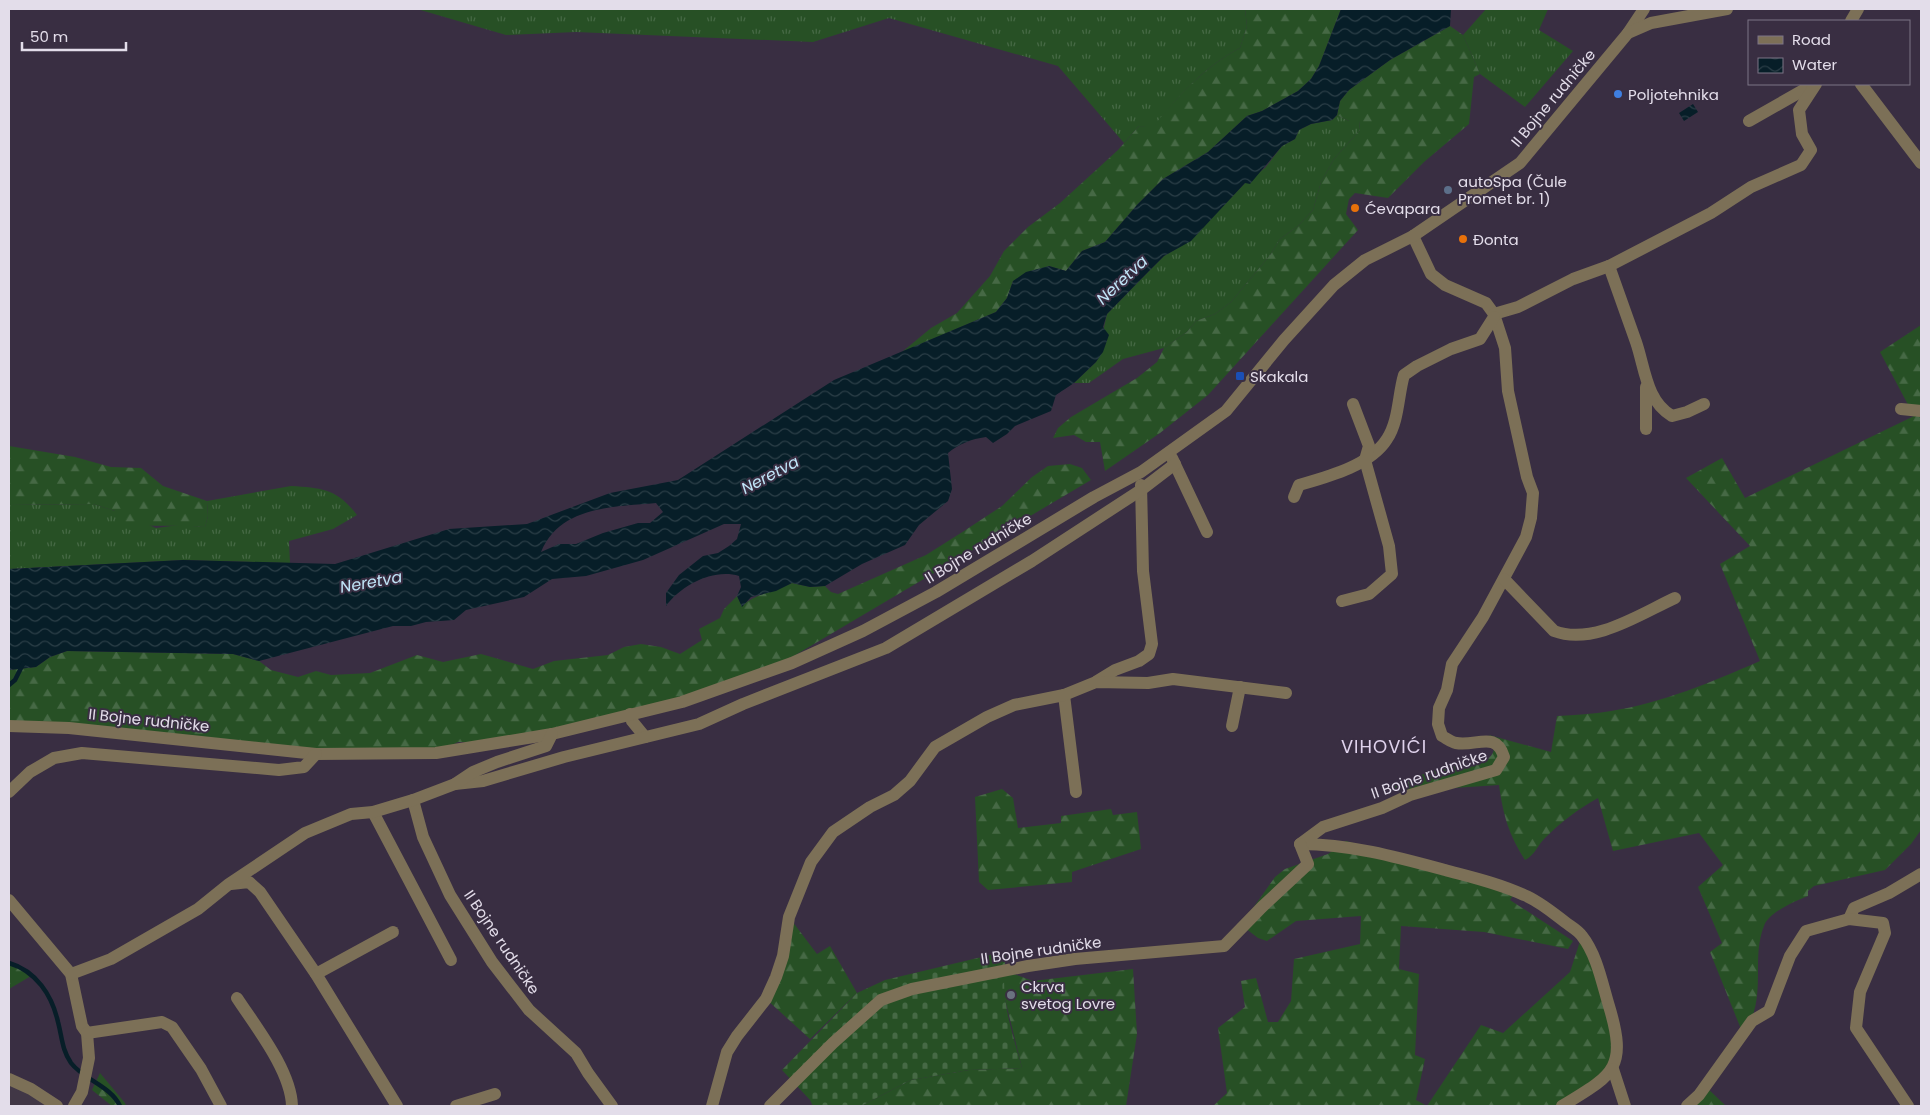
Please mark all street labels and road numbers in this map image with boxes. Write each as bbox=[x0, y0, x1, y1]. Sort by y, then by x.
street label: II Bojne rudničke bbox=[1506, 45, 1600, 151]
street label: II Bojne rudničke bbox=[920, 508, 1036, 588]
street label: II Bojne rudničke bbox=[87, 703, 211, 737]
street label: II Bojne rudničke bbox=[1368, 744, 1490, 804]
street label: II Bojne rudničke bbox=[459, 886, 545, 998]
street label: II Bojne rudničke bbox=[979, 931, 1103, 969]

